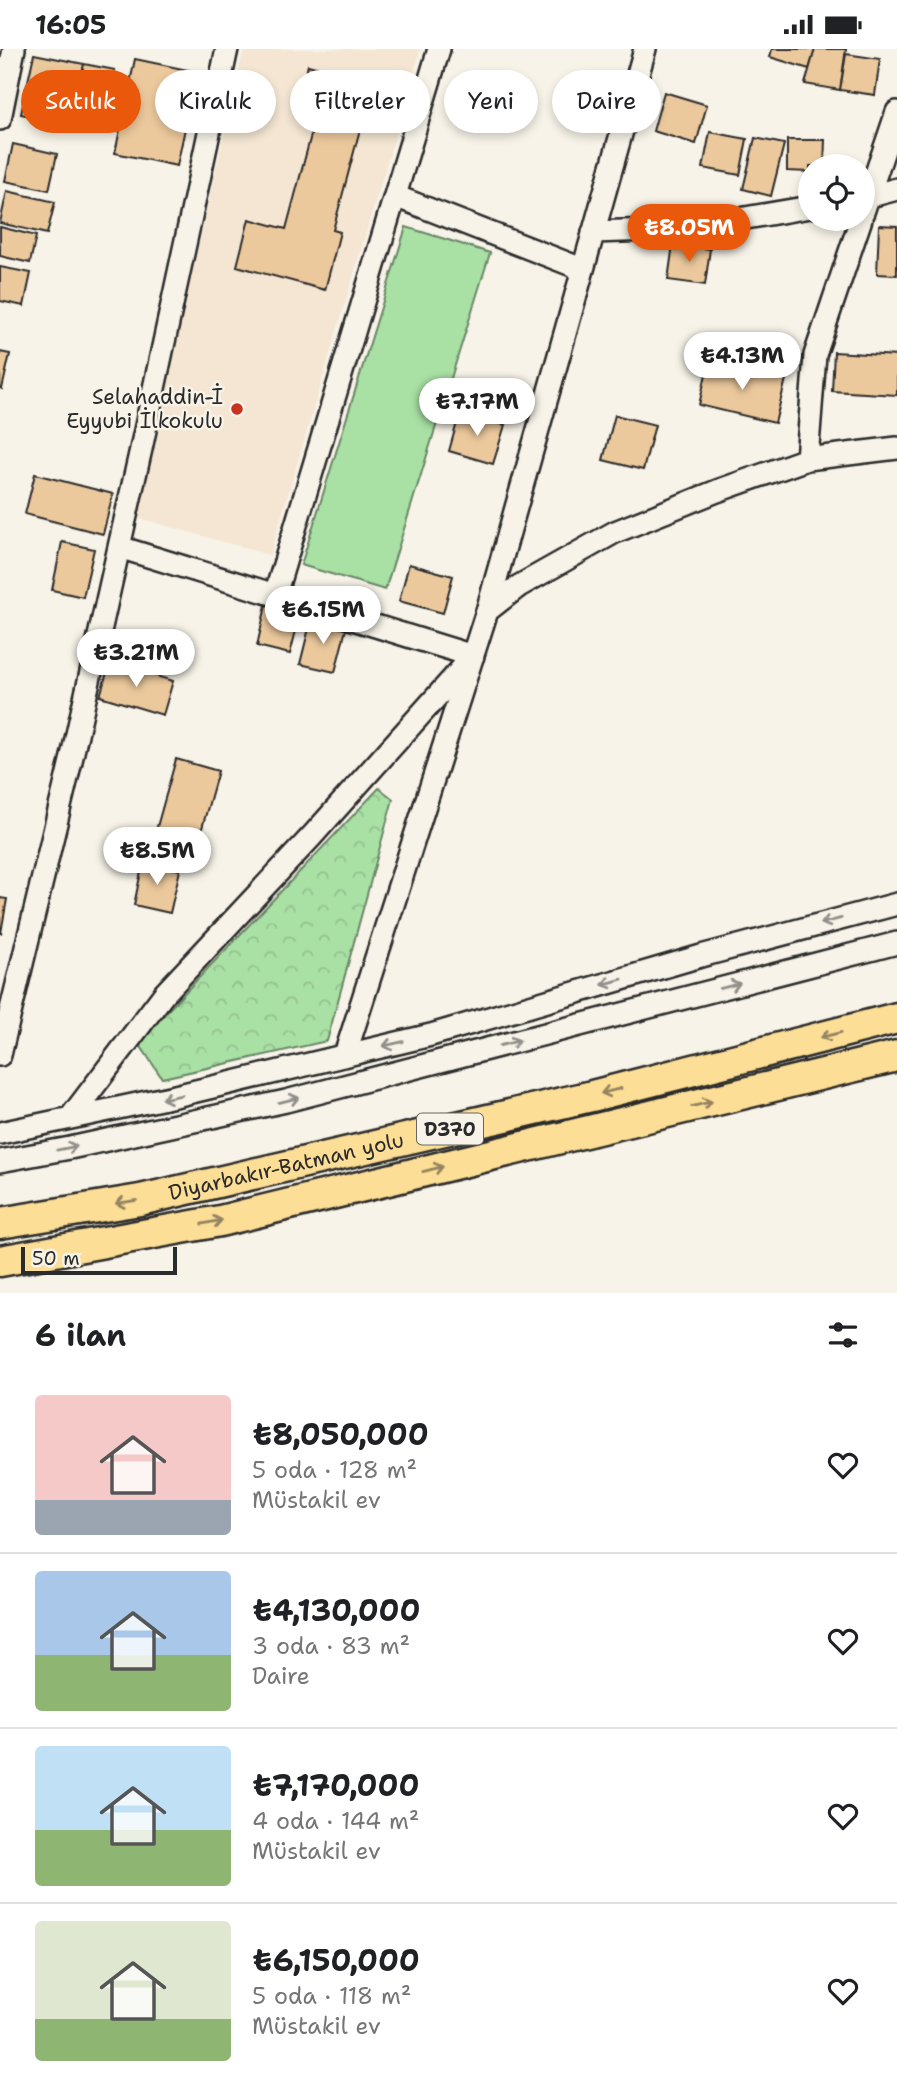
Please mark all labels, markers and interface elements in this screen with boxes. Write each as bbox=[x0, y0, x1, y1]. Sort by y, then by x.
text: 16:05 bbox=[35, 7, 106, 42]
chip: Satılık bbox=[21, 70, 141, 133]
chip: Kiralık bbox=[155, 70, 276, 133]
chip: Filtreler bbox=[290, 70, 430, 133]
chip: Yeni bbox=[444, 70, 538, 133]
chip: Daire bbox=[552, 70, 661, 133]
map controls bbox=[798, 154, 875, 231]
button: locate bbox=[798, 154, 875, 231]
pin: ₺8.05M bbox=[632, 205, 746, 264]
text: ₺8.05M bbox=[644, 212, 734, 242]
pin: ₺4.13M bbox=[685, 333, 799, 392]
text: ₺4.13M bbox=[700, 340, 784, 370]
pin: ₺7.17M bbox=[420, 379, 534, 438]
place label: Selahaddin-İ Eyyubi İlkokulu bbox=[66, 383, 223, 435]
text: ₺7.17M bbox=[435, 386, 519, 416]
marker: Selahaddin-İ Eyyubi İlkokulu bbox=[229, 401, 245, 417]
pin: ₺6.15M bbox=[266, 587, 380, 646]
text: ₺6.15M bbox=[281, 594, 365, 624]
pin: ₺3.21M bbox=[79, 629, 193, 689]
text: ₺3.21M bbox=[93, 637, 179, 667]
pin: ₺8.5M bbox=[108, 827, 206, 887]
text: ₺8.5M bbox=[119, 835, 195, 865]
one-way arrow bbox=[820, 915, 843, 928]
one-way arrow bbox=[601, 976, 624, 989]
one-way arrow bbox=[718, 979, 741, 992]
one-way arrow bbox=[820, 1029, 843, 1042]
one-way arrow bbox=[498, 1036, 521, 1049]
one-way arrow bbox=[382, 1038, 405, 1051]
one-way arrow bbox=[600, 1085, 622, 1098]
one-way arrow bbox=[161, 1090, 184, 1104]
one-way arrow bbox=[278, 1093, 300, 1106]
one-way arrow bbox=[690, 1097, 713, 1110]
road number: D370 bbox=[417, 1113, 483, 1145]
street label: Diyarbakır-Batman yolu bbox=[166, 1126, 407, 1207]
one-way arrow bbox=[55, 1141, 78, 1155]
one-way arrow bbox=[421, 1162, 444, 1175]
one-way arrow bbox=[115, 1196, 138, 1209]
one-way arrow bbox=[200, 1215, 223, 1228]
scale bar bbox=[21, 1244, 177, 1276]
text: 50 m bbox=[32, 1246, 80, 1271]
text: 6 ilan bbox=[35, 1315, 126, 1356]
icon: filters bbox=[824, 1316, 862, 1354]
text: ₺8,050,000 bbox=[252, 1414, 429, 1455]
icon: home bbox=[91, 1423, 175, 1507]
icon: heart bbox=[824, 1446, 862, 1484]
text: 5 oda · 128 m² bbox=[252, 1455, 417, 1485]
text: Müstakil ev bbox=[252, 1485, 381, 1515]
text: ₺4,130,000 bbox=[252, 1590, 421, 1631]
icon: home bbox=[91, 1599, 175, 1683]
icon: heart bbox=[824, 1622, 862, 1660]
text: 3 oda · 83 m² bbox=[252, 1631, 410, 1661]
text: Daire bbox=[252, 1661, 310, 1691]
text: ₺7,170,000 bbox=[252, 1765, 420, 1806]
icon: home bbox=[91, 1774, 175, 1858]
icon: heart bbox=[824, 1797, 862, 1835]
text: 4 oda · 144 m² bbox=[252, 1806, 419, 1836]
text: Müstakil ev bbox=[252, 1836, 381, 1866]
text: ₺6,150,000 bbox=[252, 1940, 420, 1981]
icon: home bbox=[91, 1949, 175, 2033]
icon: heart bbox=[824, 1972, 862, 2010]
text: 5 oda · 118 m² bbox=[252, 1981, 411, 2011]
text: Müstakil ev bbox=[252, 2011, 381, 2041]

